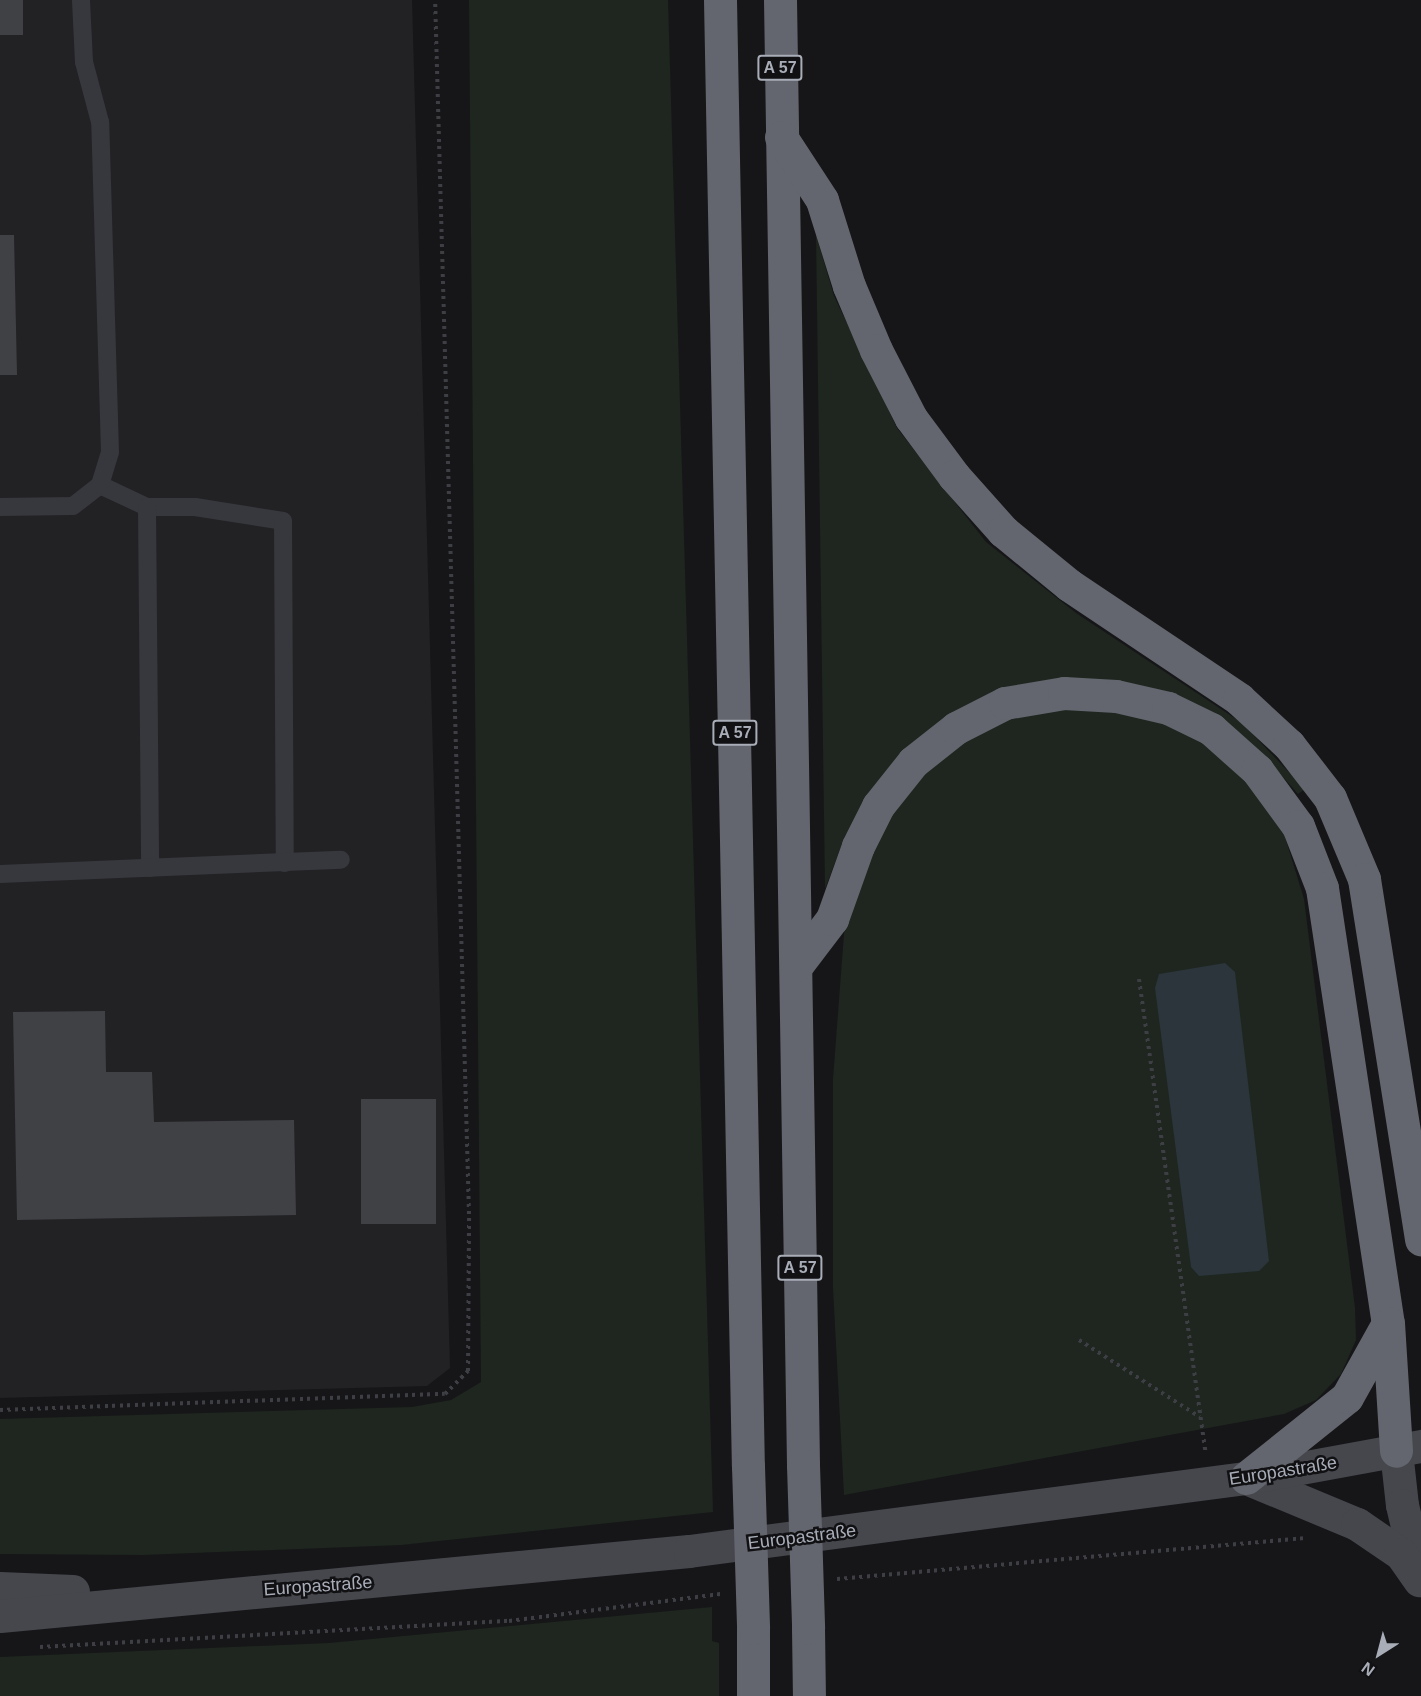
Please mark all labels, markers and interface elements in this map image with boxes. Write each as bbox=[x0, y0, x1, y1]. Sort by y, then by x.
road number: A 57 bbox=[756, 55, 804, 81]
road number: A 57 bbox=[711, 720, 759, 746]
road number: A 57 bbox=[776, 1255, 824, 1281]
street label: Europastraße bbox=[1227, 1452, 1339, 1490]
street label: Europastraße bbox=[747, 1520, 857, 1554]
street label: Europastraße bbox=[263, 1571, 373, 1601]
north arrow bbox=[1349, 1624, 1409, 1684]
text: N bbox=[1358, 1659, 1378, 1679]

